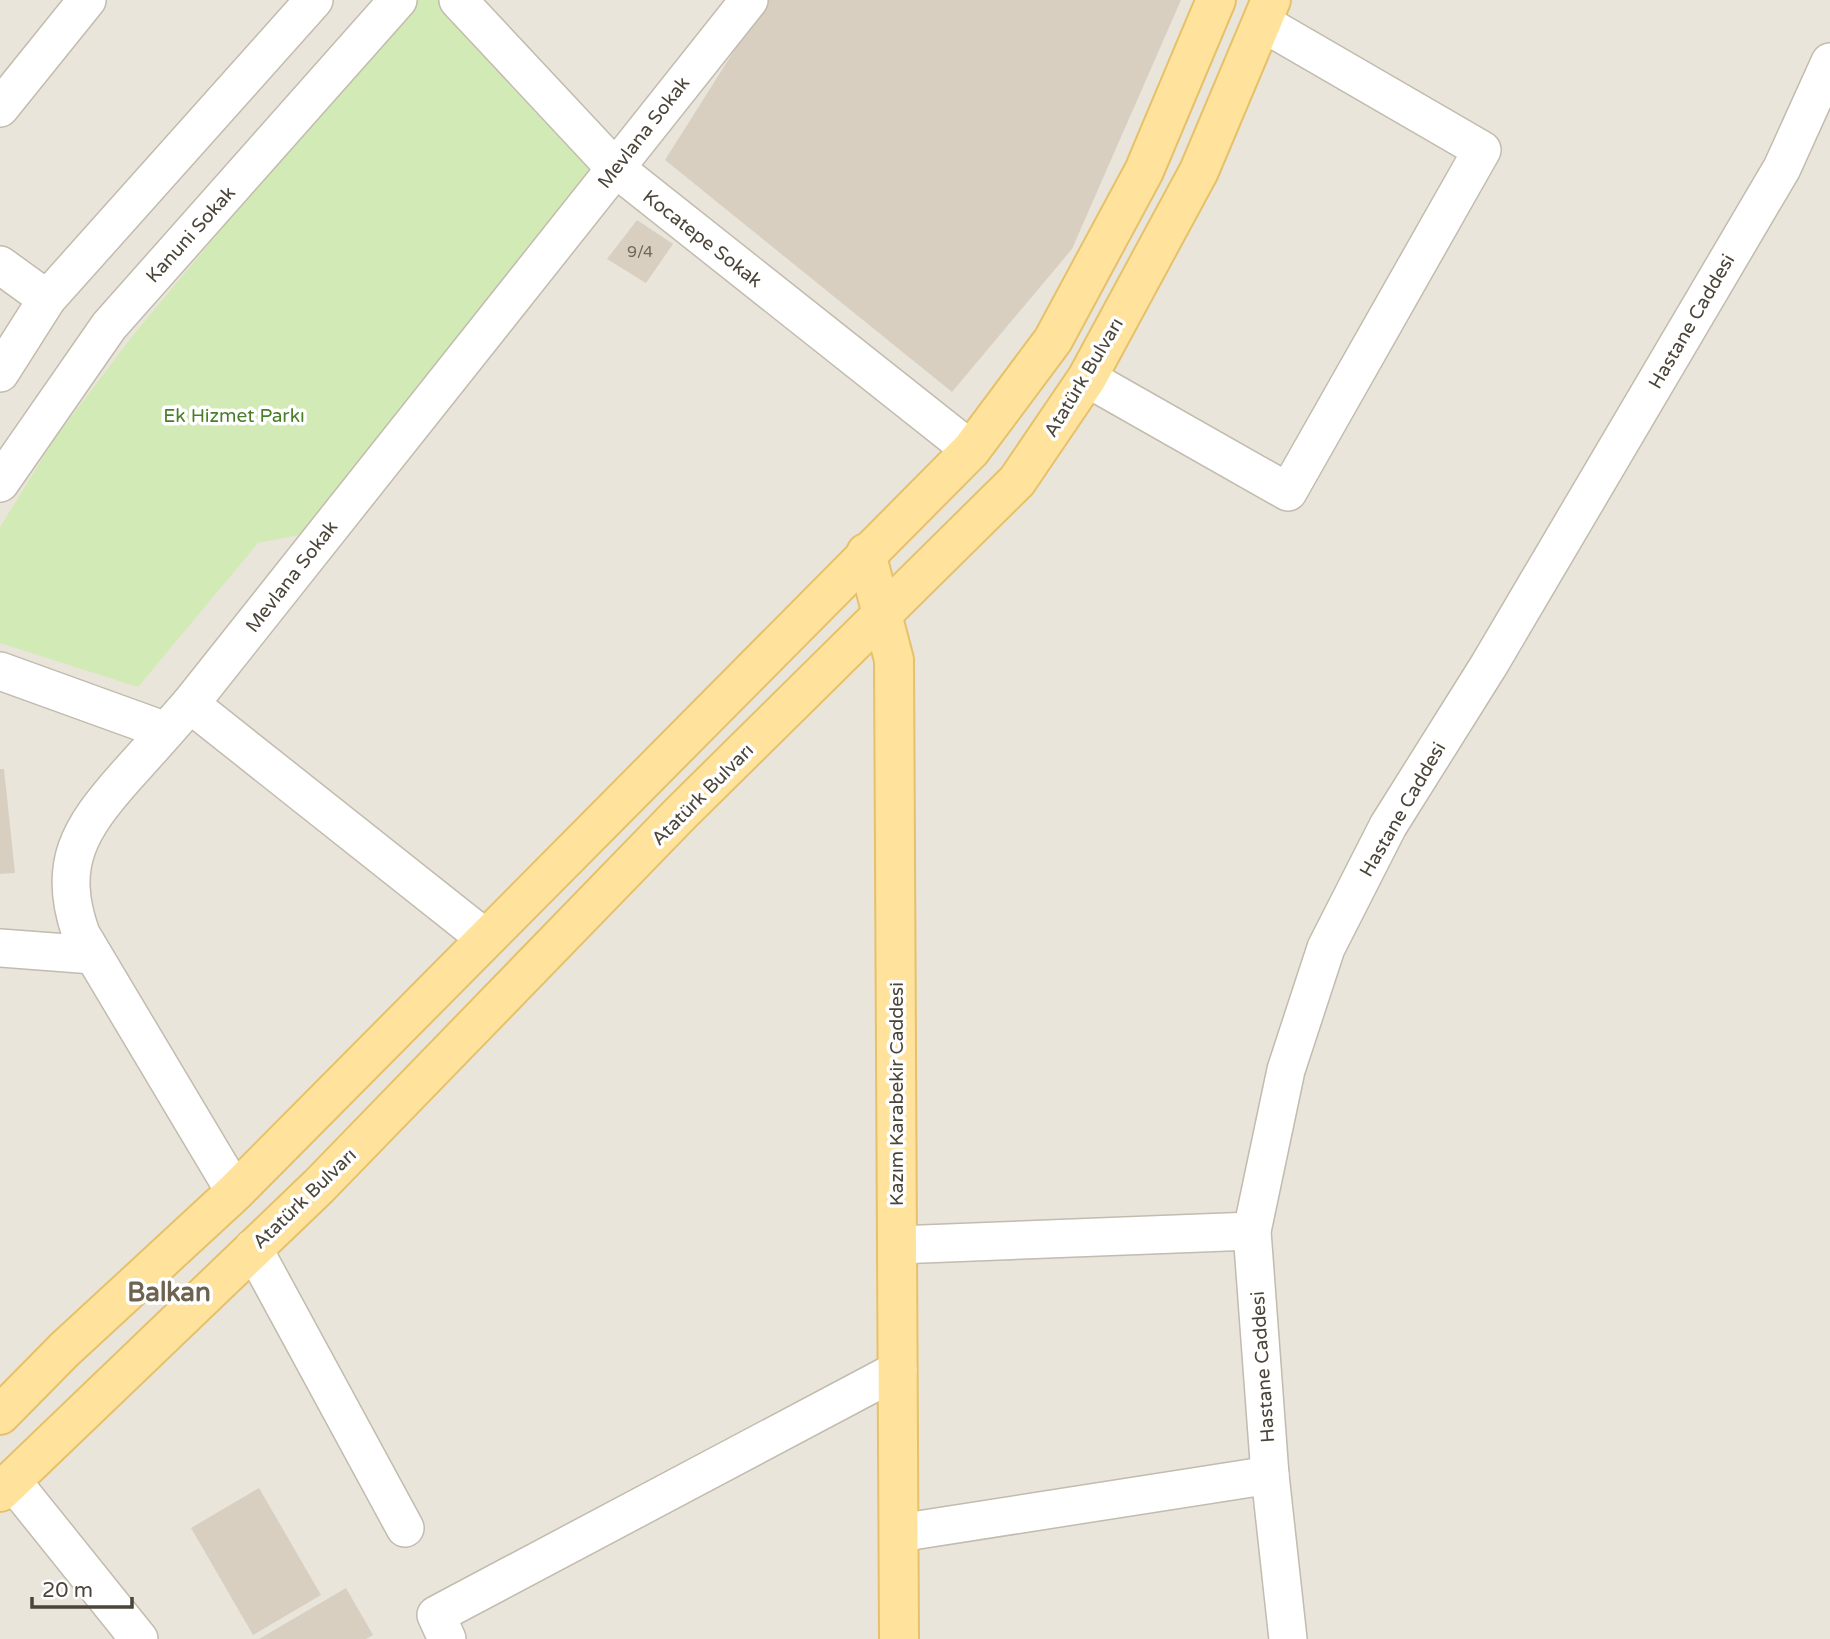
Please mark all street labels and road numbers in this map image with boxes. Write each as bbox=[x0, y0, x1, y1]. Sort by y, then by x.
street label: Mevlana Sokak bbox=[593, 72, 694, 193]
street label: Kanuni Sokak bbox=[142, 182, 240, 287]
street label: Kocatepe Sokak bbox=[639, 186, 766, 292]
street label: Hastane Caddesi bbox=[1644, 250, 1739, 393]
street label: Atatürk Bulvarı bbox=[1040, 314, 1128, 441]
street label: Mevlana Sokak bbox=[241, 516, 342, 637]
street label: Hastane Caddesi bbox=[1355, 738, 1450, 881]
street label: Atatürk Bulvarı bbox=[647, 739, 758, 850]
street label: Kazım Karabekir Caddesi bbox=[886, 982, 908, 1206]
street label: Atatürk Bulvarı bbox=[249, 1144, 361, 1253]
street label: Hastane Caddesi bbox=[1247, 1290, 1279, 1443]

